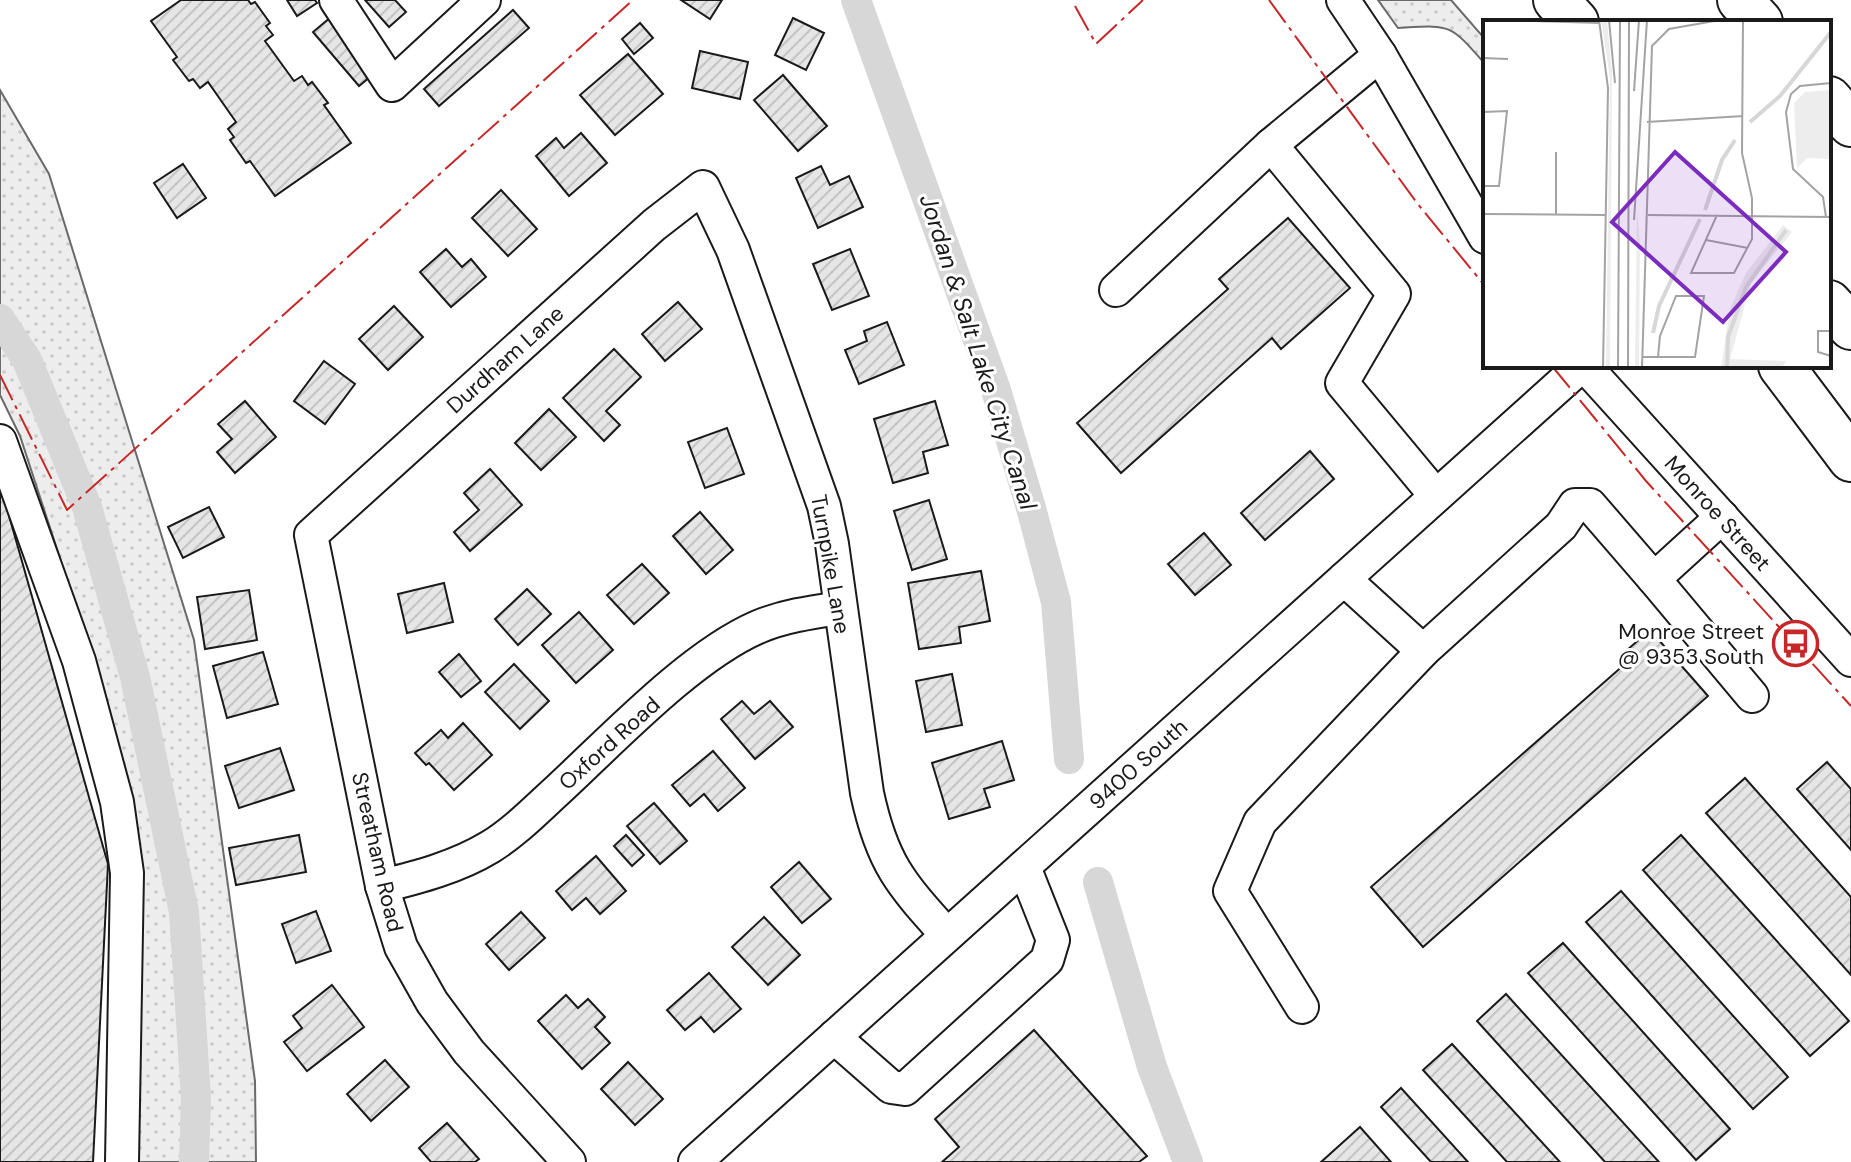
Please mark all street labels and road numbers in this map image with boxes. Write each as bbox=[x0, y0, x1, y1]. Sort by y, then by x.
street label: Durdham Lane bbox=[441, 299, 570, 420]
street label: Monroe Street bbox=[1658, 450, 1777, 577]
street label: Turnpike Lane bbox=[804, 492, 857, 636]
street label: Oxford Road bbox=[553, 690, 666, 797]
street label: 9400 South bbox=[1083, 713, 1194, 816]
street label: Streatham Road bbox=[345, 769, 410, 935]

